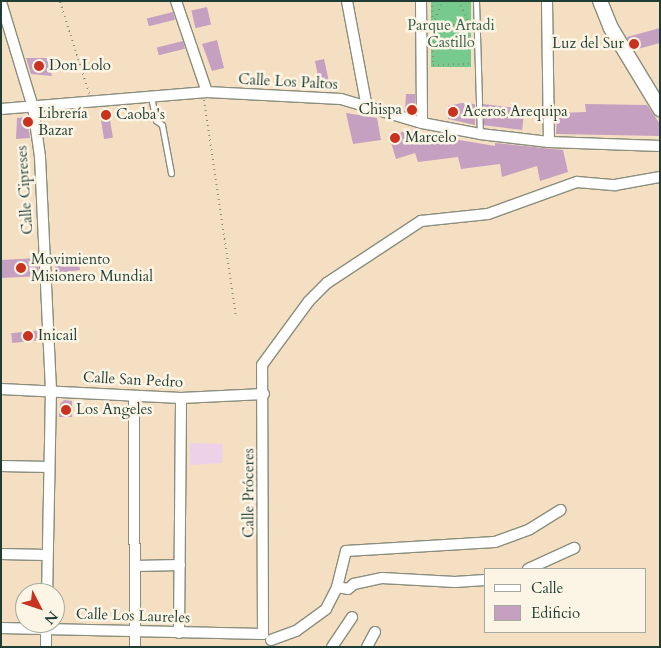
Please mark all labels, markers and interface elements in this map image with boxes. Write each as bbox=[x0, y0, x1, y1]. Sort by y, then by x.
park label: Parque Artadi Castillo bbox=[407, 16, 495, 51]
place label: Luz del Sur bbox=[552, 35, 624, 53]
marker: Luz del Sur bbox=[628, 38, 640, 50]
place label: Don Lolo bbox=[49, 57, 111, 75]
marker: Don Lolo bbox=[33, 60, 45, 72]
street label: Calle Los Paltos bbox=[238, 70, 338, 94]
place label: Chispa bbox=[359, 101, 402, 119]
place label: Aceros Arequipa bbox=[463, 103, 568, 121]
place label: Librería Bazar bbox=[38, 104, 88, 139]
marker: Chispa bbox=[406, 104, 418, 116]
place label: Caoba's bbox=[116, 106, 165, 124]
marker: Aceros Arequipa bbox=[447, 106, 459, 118]
marker: Caoba's bbox=[100, 109, 112, 121]
marker: Librería Bazar bbox=[22, 116, 34, 128]
place label: Marcelo bbox=[405, 129, 457, 147]
marker: Marcelo bbox=[389, 132, 401, 144]
street label: Calle Cipreses bbox=[13, 145, 37, 235]
place label: Movimiento Misionero Mundial bbox=[31, 250, 153, 285]
marker: Movimiento Misionero Mundial bbox=[15, 262, 27, 274]
place label: Inicail bbox=[38, 327, 77, 345]
marker: Inicail bbox=[22, 330, 34, 342]
street label: Calle San Pedro bbox=[82, 368, 184, 392]
place label: Los Angeles bbox=[76, 401, 152, 419]
marker: Los Angeles bbox=[60, 404, 72, 416]
street label: Calle Próceres bbox=[240, 448, 258, 538]
legend bbox=[483, 568, 646, 633]
text: Calle bbox=[531, 578, 563, 598]
north arrow bbox=[15, 583, 65, 633]
text: Edificio bbox=[531, 603, 580, 623]
street label: Calle Los Laureles bbox=[76, 605, 190, 627]
text: N bbox=[40, 607, 62, 628]

